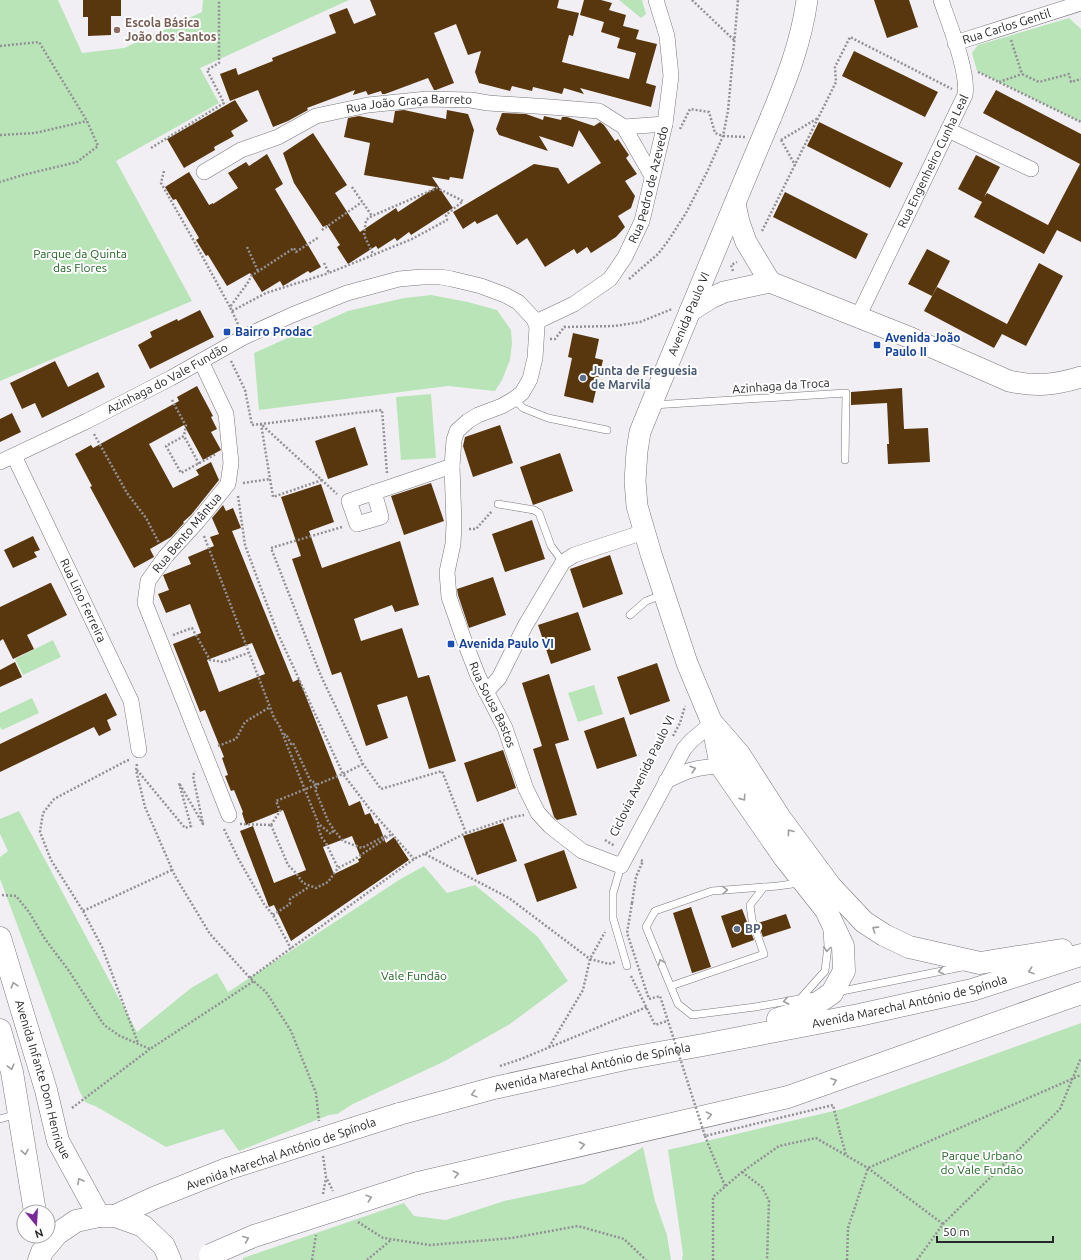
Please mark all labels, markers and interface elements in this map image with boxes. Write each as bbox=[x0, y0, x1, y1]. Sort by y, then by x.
street label: Rua Carlos Gentil bbox=[961, 6, 1052, 46]
place label: Escola Básica João dos Santos bbox=[125, 16, 217, 43]
marker: Escola Básica João dos Santos bbox=[112, 25, 122, 35]
street label: Rua João Graça Barreto bbox=[345, 92, 472, 115]
street label: Rua Engenheiro Cunha Leal bbox=[895, 92, 970, 230]
street label: Rua Pedro de Azevedo bbox=[625, 125, 670, 245]
park label: Parque da Quinta das Flores bbox=[33, 247, 127, 274]
street label: Avenida Paulo VI bbox=[665, 270, 712, 358]
place label: Bairro Prodac bbox=[235, 325, 312, 338]
marker: Bairro Prodac bbox=[222, 327, 232, 337]
place label: Avenida João Paulo II bbox=[885, 331, 960, 358]
marker: Avenida João Paulo II bbox=[872, 340, 882, 350]
street label: Azinhaga do Vale Fundão bbox=[104, 341, 230, 416]
place label: Junta de Freguesia de Marvila bbox=[591, 364, 697, 391]
marker: Junta de Freguesia de Marvila bbox=[578, 373, 588, 383]
street label: Azinhaga da Troca bbox=[732, 376, 830, 395]
street label: Rua Bento Mântua bbox=[149, 490, 224, 575]
street label: Rua Lino Ferreira bbox=[58, 556, 109, 644]
place label: Avenida Paulo VI bbox=[459, 637, 554, 650]
marker: Avenida Paulo VI bbox=[446, 639, 456, 649]
street label: Rua Sousa Bastos bbox=[467, 660, 518, 749]
street label: Ciclovia Avenida Paulo VI bbox=[607, 713, 677, 838]
one-way arrow bbox=[689, 765, 696, 774]
one-way arrow bbox=[738, 793, 745, 800]
one-way arrow bbox=[788, 829, 795, 836]
one-way arrow bbox=[722, 886, 728, 895]
place label: BP bbox=[745, 922, 761, 935]
marker: BP bbox=[732, 924, 742, 934]
one-way arrow bbox=[872, 926, 879, 934]
one-way arrow bbox=[823, 946, 832, 952]
one-way arrow bbox=[658, 959, 666, 966]
one-way arrow bbox=[938, 966, 945, 974]
one-way arrow bbox=[1027, 966, 1034, 975]
park label: Vale Fundão bbox=[381, 969, 447, 982]
street label: Avenida Marechal António de Spínola bbox=[811, 972, 1009, 1030]
one-way arrow bbox=[10, 982, 19, 989]
one-way arrow bbox=[783, 997, 790, 1005]
street label: Avenida Infante Dom Henrique bbox=[13, 998, 74, 1161]
street label: Avenida Marechal António de Spínola bbox=[493, 1040, 691, 1094]
one-way arrow bbox=[6, 1064, 15, 1071]
one-way arrow bbox=[830, 1077, 837, 1086]
one-way arrow bbox=[470, 1089, 477, 1097]
one-way arrow bbox=[706, 1112, 712, 1120]
street label: Avenida Marechal António de Spínola bbox=[184, 1115, 377, 1192]
one-way arrow bbox=[579, 1141, 585, 1149]
one-way arrow bbox=[21, 1149, 29, 1155]
park label: Parque Urbano do Vale Fundão bbox=[941, 1149, 1023, 1176]
one-way arrow bbox=[452, 1170, 459, 1178]
one-way arrow bbox=[78, 1178, 85, 1185]
one-way arrow bbox=[365, 1194, 372, 1203]
north arrow bbox=[16, 1204, 56, 1244]
scale bar bbox=[937, 1218, 1053, 1244]
text: 50 m bbox=[943, 1225, 970, 1238]
text: N bbox=[33, 1227, 45, 1240]
one-way arrow bbox=[241, 1236, 249, 1244]

